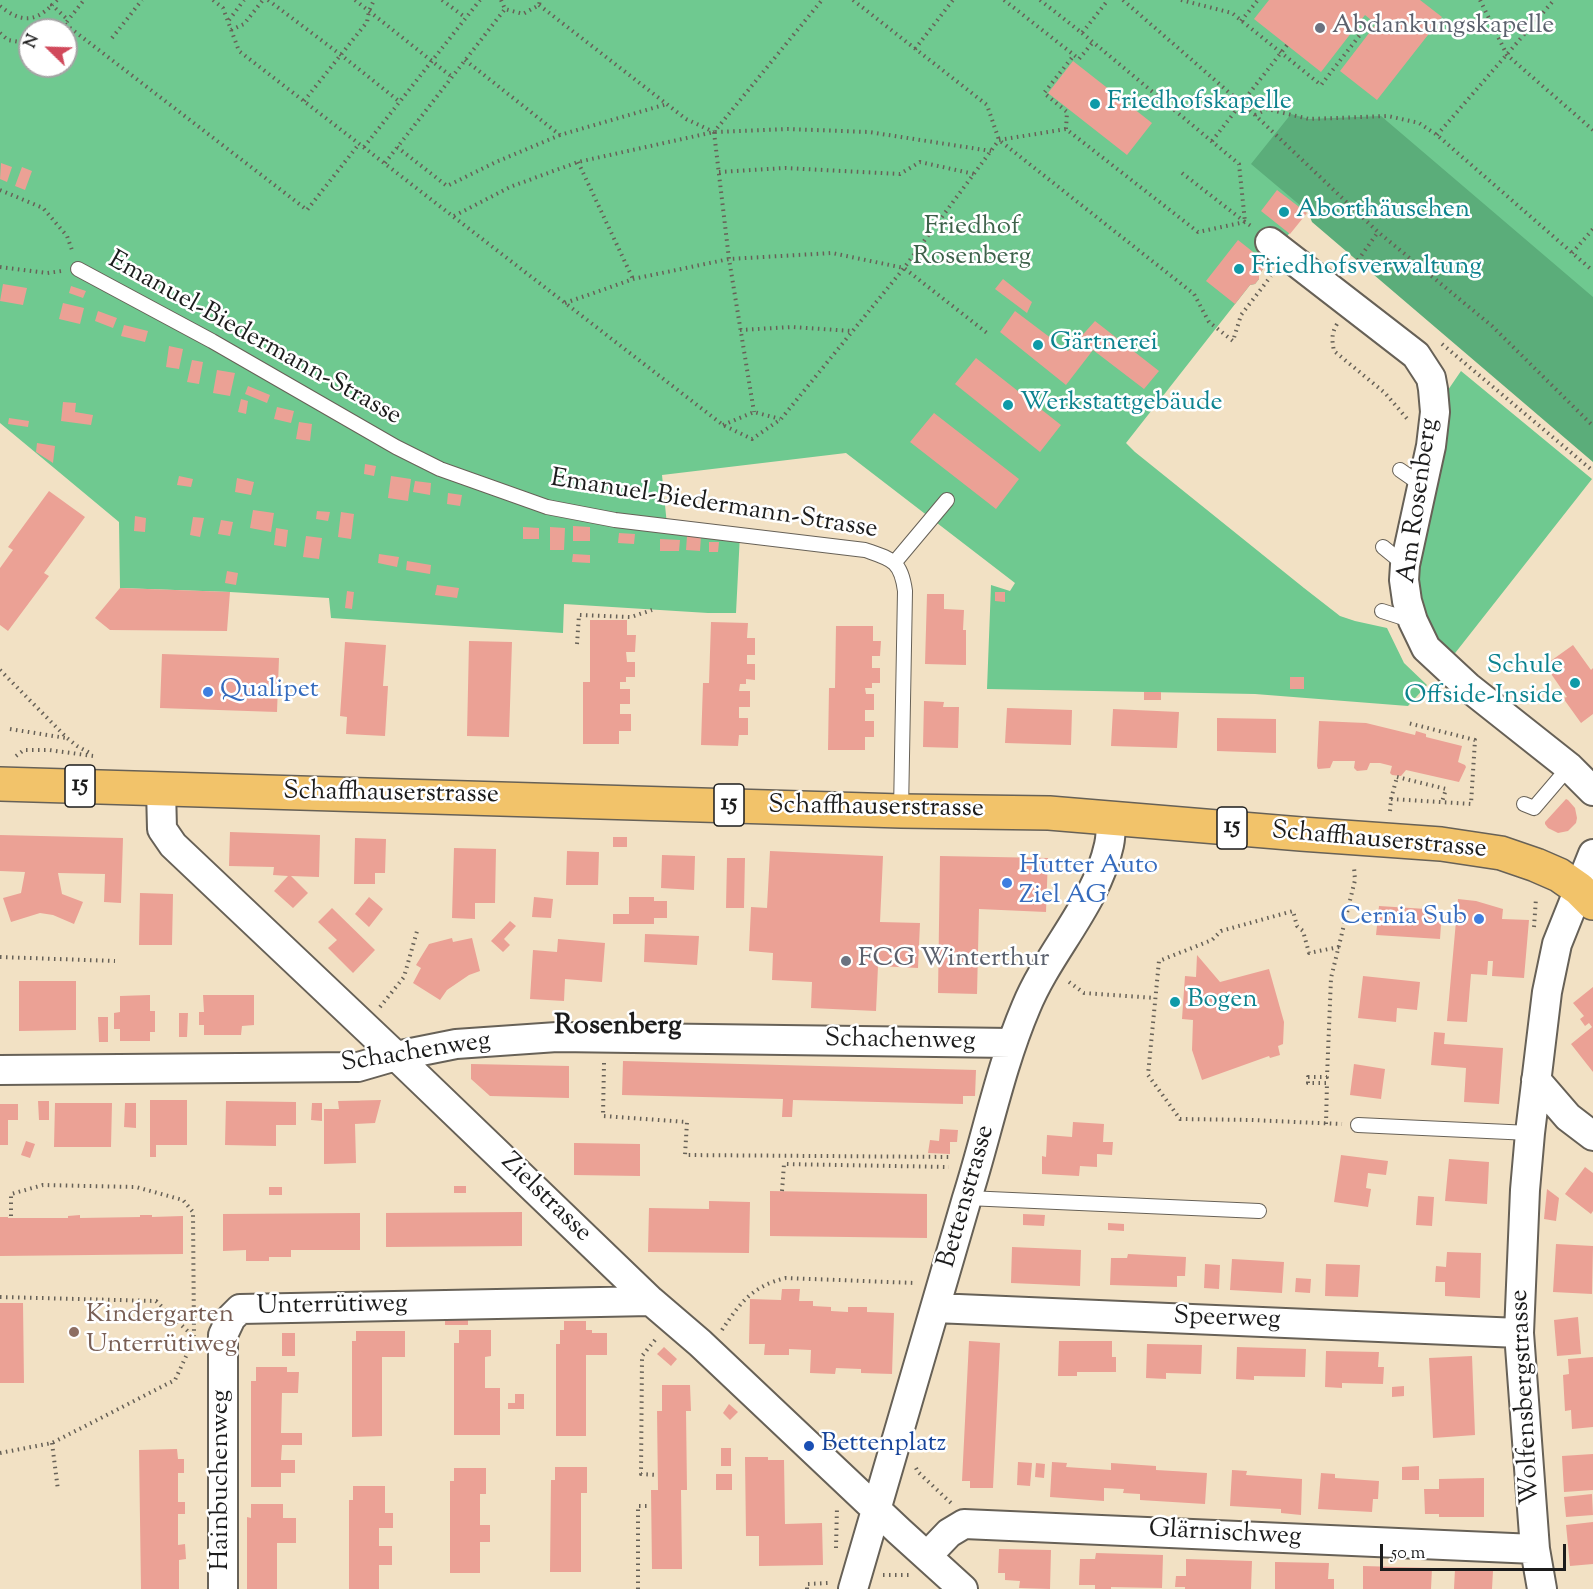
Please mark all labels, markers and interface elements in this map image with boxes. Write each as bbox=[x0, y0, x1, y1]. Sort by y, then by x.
place label: Abdankungskapelle bbox=[1332, 12, 1554, 44]
north arrow bbox=[18, 18, 78, 78]
marker: Abdankungskapelle bbox=[1313, 21, 1327, 35]
text: N bbox=[20, 31, 46, 52]
place label: Friedhofskapelle bbox=[1107, 88, 1292, 120]
marker: Friedhofskapelle bbox=[1088, 97, 1102, 111]
place label: Aborthäuschen bbox=[1296, 196, 1470, 228]
marker: Aborthäuschen bbox=[1277, 205, 1291, 219]
park label: Friedhof Rosenberg bbox=[913, 213, 1031, 274]
street label: Emanuel-Biedermann-Strasse bbox=[102, 246, 406, 434]
place label: Friedhofsverwaltung bbox=[1251, 253, 1482, 285]
marker: Friedhofsverwaltung bbox=[1232, 262, 1246, 276]
place label: Gärtnerei bbox=[1050, 329, 1158, 361]
marker: Gärtnerei bbox=[1031, 338, 1045, 352]
place label: Werkstattgebäude bbox=[1020, 389, 1223, 421]
marker: Werkstattgebäude bbox=[1001, 398, 1015, 412]
street label: Am Rosenberg bbox=[1393, 416, 1447, 586]
street label: Emanuel-Biedermann-Strasse bbox=[548, 465, 880, 547]
place label: Schule Offside-Inside bbox=[1404, 652, 1563, 714]
place label: Qualipet bbox=[220, 676, 319, 708]
marker: Schule Offside-Inside bbox=[1568, 676, 1582, 690]
marker: Qualipet bbox=[201, 685, 215, 699]
road number: 15 bbox=[65, 765, 95, 807]
street label: Schaffhauserstrasse bbox=[283, 778, 499, 812]
road number: 15 bbox=[714, 784, 744, 826]
street label: Schaffhauserstrasse bbox=[768, 792, 984, 826]
road number: 15 bbox=[1217, 807, 1247, 849]
street label: Schaffhauserstrasse bbox=[1270, 817, 1488, 867]
place label: Hutter Auto Ziel AG bbox=[1019, 852, 1158, 914]
marker: Hutter Auto Ziel AG bbox=[1000, 876, 1014, 890]
place label: Cernia Sub bbox=[1340, 903, 1467, 935]
marker: Cernia Sub bbox=[1472, 912, 1486, 926]
place label: FCG Winterthur bbox=[858, 945, 1049, 977]
marker: FCG Winterthur bbox=[839, 954, 853, 968]
place label: Bogen bbox=[1187, 986, 1258, 1018]
marker: Bogen bbox=[1168, 995, 1182, 1009]
district label: Rosenberg bbox=[554, 1011, 682, 1045]
street label: Schachenweg bbox=[824, 1025, 976, 1059]
street label: Schachenweg bbox=[339, 1027, 493, 1081]
street label: Bettenstrasse bbox=[933, 1122, 1003, 1272]
street label: Zielstrasse bbox=[493, 1148, 597, 1250]
street label: Wolfensbergstrasse bbox=[1506, 1288, 1548, 1506]
street label: Unterrütiweg bbox=[256, 1290, 408, 1324]
place label: Kindergarten Unterrütiweg bbox=[86, 1301, 237, 1362]
street label: Speerweg bbox=[1173, 1303, 1281, 1337]
marker: Kindergarten Unterrütiweg bbox=[67, 1325, 81, 1339]
street label: Hainbuchenweg bbox=[207, 1389, 239, 1571]
place label: Bettenplatz bbox=[821, 1430, 946, 1462]
marker: Bettenplatz bbox=[802, 1439, 816, 1453]
street label: Glärnischweg bbox=[1148, 1515, 1302, 1555]
scale bar bbox=[1383, 1532, 1569, 1570]
text: 50 m bbox=[1391, 1541, 1425, 1567]

